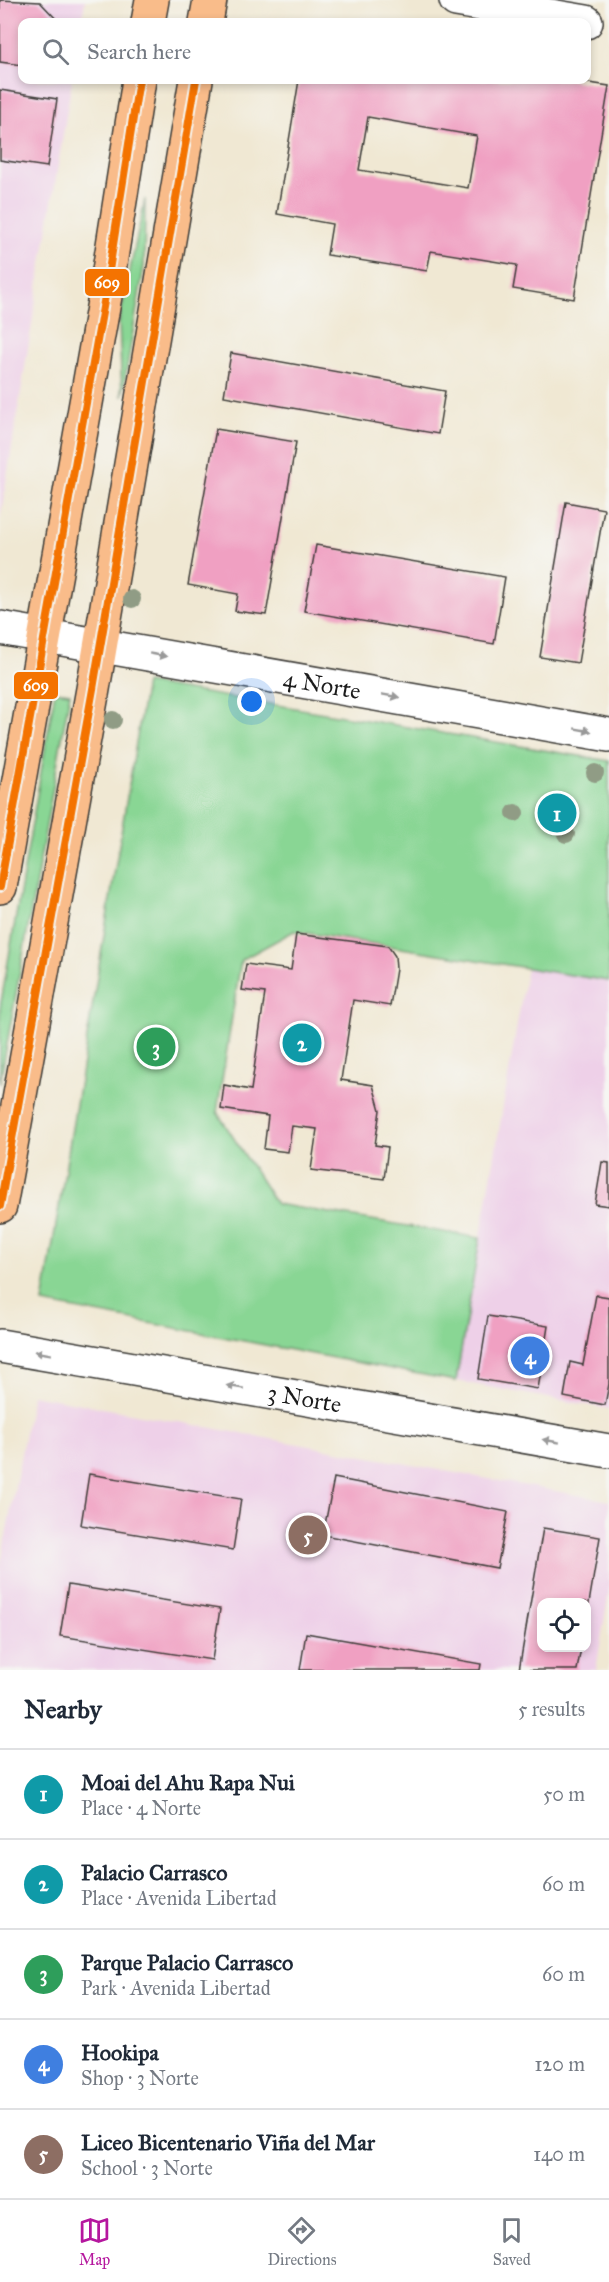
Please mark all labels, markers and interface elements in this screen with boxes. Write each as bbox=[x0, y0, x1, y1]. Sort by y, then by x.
search box bbox=[18, 18, 591, 84]
icon: search bbox=[39, 35, 72, 68]
text: Search here bbox=[87, 38, 191, 65]
line badge: 609 bbox=[84, 268, 130, 297]
text: 609 bbox=[94, 273, 120, 293]
one-way arrow bbox=[149, 651, 168, 660]
street label: 4 Norte bbox=[281, 663, 363, 706]
line badge: 609 bbox=[13, 671, 59, 700]
text: 609 bbox=[23, 676, 49, 696]
your location bbox=[237, 687, 266, 716]
one-way arrow bbox=[382, 692, 401, 701]
one-way arrow bbox=[574, 726, 593, 735]
pin: 1 bbox=[538, 790, 576, 836]
pin: 2 bbox=[282, 1020, 322, 1066]
pin: 3 bbox=[136, 1024, 176, 1070]
pin: 4 bbox=[510, 1334, 550, 1378]
one-way arrow bbox=[33, 1349, 52, 1358]
street label: 3 Norte bbox=[265, 1377, 344, 1420]
one-way arrow bbox=[225, 1382, 244, 1391]
one-way arrow bbox=[542, 1436, 561, 1445]
pin: 5 bbox=[288, 1512, 328, 1558]
map controls bbox=[537, 1598, 591, 1652]
button: locate bbox=[537, 1598, 591, 1652]
text: Nearby bbox=[24, 1693, 102, 1725]
text: 5 results bbox=[518, 1697, 585, 1721]
text: Moai del Ahu Rapa Nui bbox=[81, 1769, 295, 1796]
text: 1 bbox=[40, 1782, 47, 1806]
text: 50 m bbox=[543, 1782, 585, 1806]
text: Place · 4 Norte bbox=[81, 1796, 201, 1820]
text: Palacio Carrasco bbox=[81, 1859, 228, 1886]
text: 2 bbox=[39, 1872, 48, 1896]
text: 60 m bbox=[542, 1872, 585, 1896]
text: Place · Avenida Libertad bbox=[81, 1886, 277, 1910]
text: Parque Palacio Carrasco bbox=[81, 1949, 293, 1976]
text: 3 bbox=[40, 1962, 48, 1986]
text: 60 m bbox=[542, 1962, 585, 1986]
text: Park · Avenida Libertad bbox=[81, 1976, 271, 2000]
text: Hookipa bbox=[81, 2039, 159, 2066]
text: 4 bbox=[38, 2052, 49, 2076]
text: 120 m bbox=[534, 2052, 585, 2076]
text: Shop · 3 Norte bbox=[81, 2066, 199, 2090]
text: Liceo Bicentenario Viña del Mar bbox=[81, 2129, 375, 2156]
text: 5 bbox=[39, 2142, 48, 2166]
text: 140 m bbox=[533, 2142, 585, 2166]
text: School · 3 Norte bbox=[81, 2156, 213, 2180]
tab: Map bbox=[78, 2214, 111, 2269]
tab: Directions bbox=[267, 2214, 336, 2269]
tab: Saved bbox=[493, 2214, 531, 2269]

